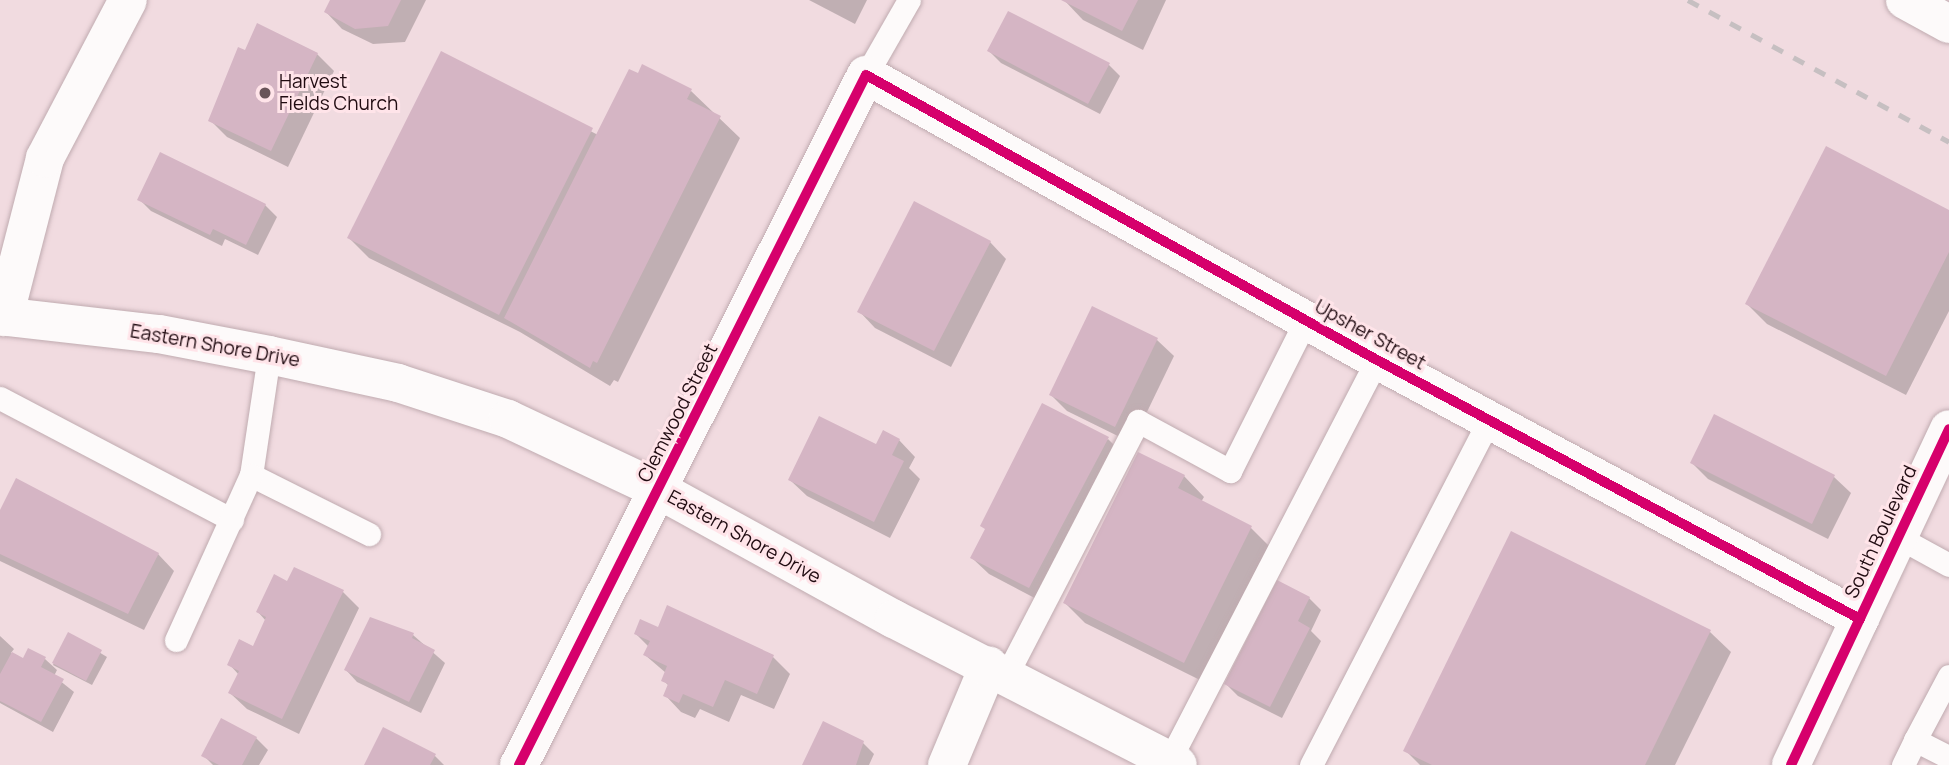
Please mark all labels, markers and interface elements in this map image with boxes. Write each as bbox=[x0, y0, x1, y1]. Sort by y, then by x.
place label: Harvest Fields Church bbox=[279, 71, 398, 115]
marker: Harvest Fields Church bbox=[257, 85, 273, 101]
street label: Upsher Street bbox=[1311, 295, 1429, 375]
street label: Eastern Shore Drive bbox=[128, 320, 302, 372]
street label: Clemwood Street bbox=[633, 340, 723, 486]
street label: South Boulevard bbox=[1840, 462, 1922, 602]
street label: Eastern Shore Drive bbox=[663, 485, 825, 589]

